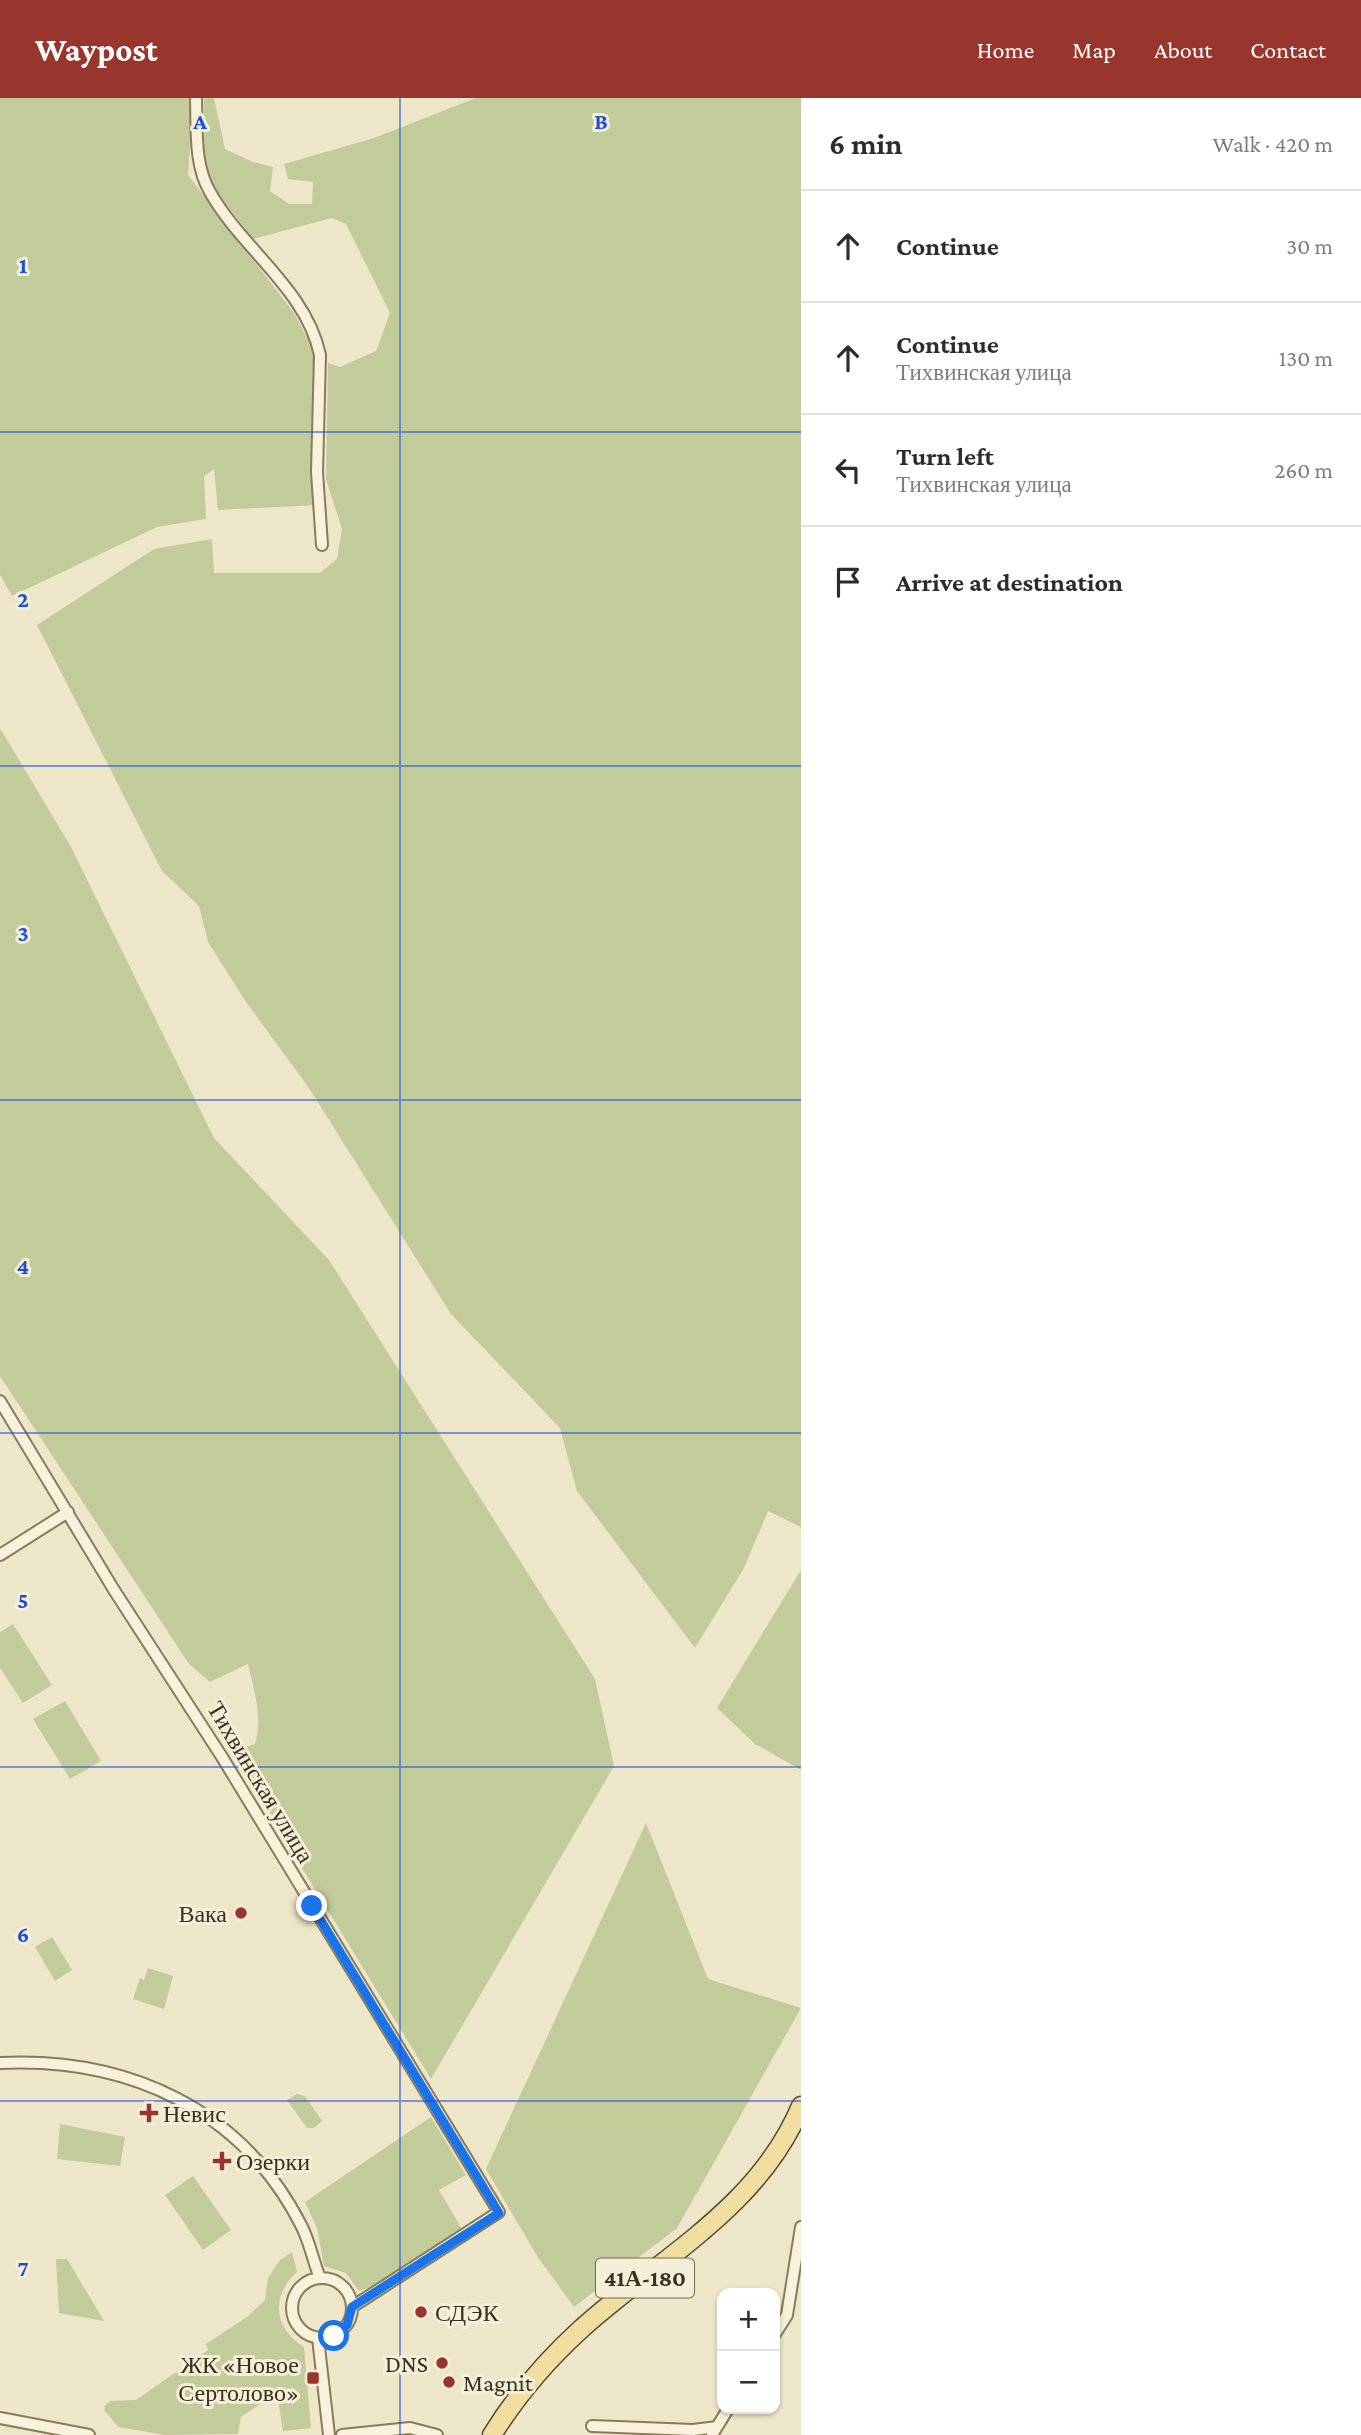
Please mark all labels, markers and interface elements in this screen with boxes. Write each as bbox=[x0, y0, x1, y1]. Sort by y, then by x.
text: Waypost bbox=[35, 31, 158, 68]
text: Home bbox=[977, 36, 1034, 63]
text: Map bbox=[1072, 36, 1116, 63]
text: About bbox=[1154, 36, 1212, 63]
text: Contact bbox=[1250, 36, 1326, 63]
text: A bbox=[192, 108, 207, 134]
text: B bbox=[594, 108, 608, 134]
text: 6 min bbox=[829, 127, 902, 160]
text: Walk · 420 m bbox=[1213, 131, 1333, 157]
icon: ahead bbox=[829, 227, 867, 265]
text: Continue bbox=[896, 232, 999, 261]
text: 30 m bbox=[1286, 233, 1333, 259]
text: 1 bbox=[19, 252, 28, 278]
text: Continue bbox=[896, 330, 999, 359]
icon: ahead bbox=[829, 339, 867, 377]
text: 130 m bbox=[1279, 345, 1333, 371]
text: Тихвинская улица bbox=[896, 359, 1072, 385]
text: Turn left bbox=[896, 442, 994, 471]
icon: left bbox=[829, 451, 867, 489]
text: 260 m bbox=[1275, 457, 1333, 483]
text: Тихвинская улица bbox=[896, 471, 1072, 497]
icon: arrive bbox=[829, 563, 867, 601]
text: Arrive at destination bbox=[896, 568, 1123, 597]
text: 2 bbox=[17, 586, 29, 612]
text: 3 bbox=[17, 920, 29, 946]
text: 4 bbox=[17, 1253, 29, 1279]
text: 5 bbox=[17, 1587, 29, 1613]
street label: Тихвинская улица bbox=[202, 1696, 320, 1868]
route end bbox=[296, 1890, 327, 1921]
place label: Вака bbox=[178, 1900, 227, 1927]
marker: Вака bbox=[233, 1905, 249, 1921]
text: 6 bbox=[17, 1921, 29, 1947]
place label: Невис bbox=[163, 2100, 226, 2127]
marker: Невис bbox=[141, 2105, 157, 2121]
place label: Озерки bbox=[236, 2148, 310, 2175]
marker: Озерки bbox=[214, 2153, 230, 2169]
text: 7 bbox=[17, 2255, 29, 2281]
road number: 41А-180 bbox=[596, 2258, 694, 2298]
map controls bbox=[717, 2288, 780, 2414]
button: + bbox=[717, 2288, 780, 2351]
place label: СДЭК bbox=[435, 2299, 500, 2326]
marker: СДЭК bbox=[413, 2304, 429, 2320]
route start bbox=[318, 2320, 349, 2351]
place label: DNS bbox=[385, 2350, 428, 2377]
place label: ЖК «Новое Сертолово» bbox=[178, 2351, 299, 2406]
button: − bbox=[717, 2351, 780, 2414]
marker: DNS bbox=[434, 2355, 450, 2371]
place label: Magnit bbox=[463, 2369, 534, 2396]
marker: ЖК «Новое Сертолово» bbox=[305, 2370, 321, 2386]
marker: Magnit bbox=[441, 2374, 457, 2390]

